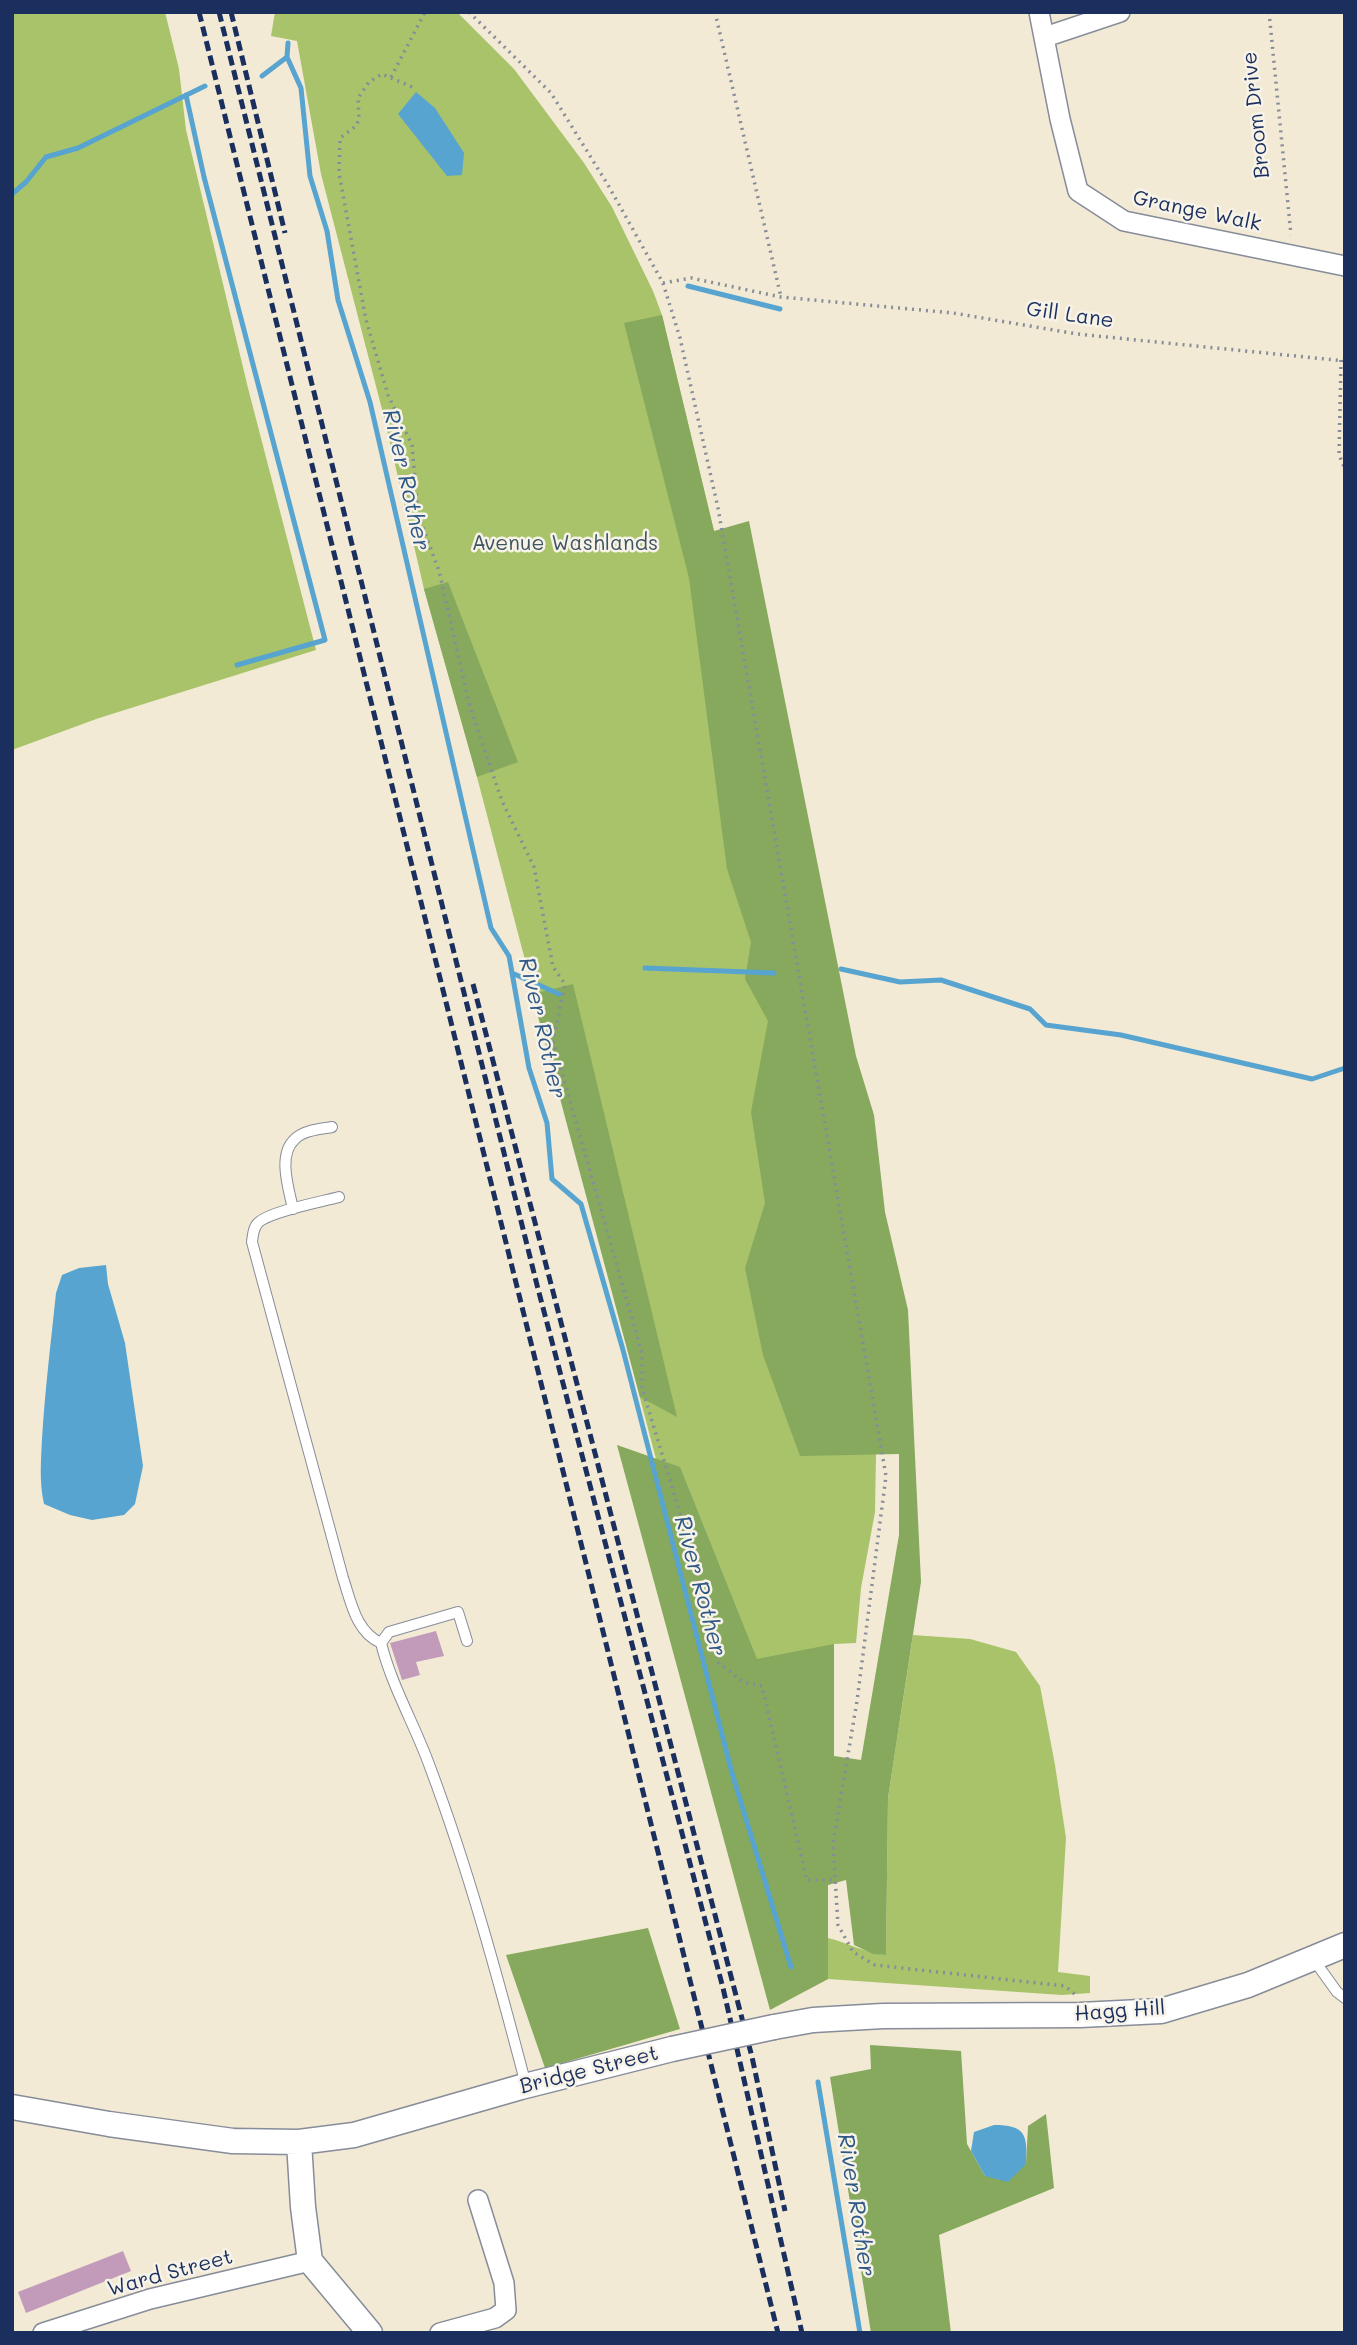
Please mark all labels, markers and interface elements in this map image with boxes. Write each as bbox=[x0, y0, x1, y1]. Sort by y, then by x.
street label: Broom Drive bbox=[1237, 50, 1275, 180]
street label: Grange Walk bbox=[1130, 185, 1264, 237]
street label: Gill Lane bbox=[1025, 296, 1115, 334]
water label: River Rother bbox=[376, 407, 436, 553]
park label: Avenue Washlands bbox=[472, 531, 658, 557]
water label: River Rother bbox=[512, 955, 572, 1101]
water label: River Rother bbox=[668, 1513, 732, 1659]
street label: Hagg Hill bbox=[1074, 1995, 1166, 2027]
street label: Bridge Street bbox=[517, 2041, 661, 2099]
water label: River Rother bbox=[831, 2132, 881, 2278]
street label: Ward Street bbox=[104, 2244, 236, 2302]

